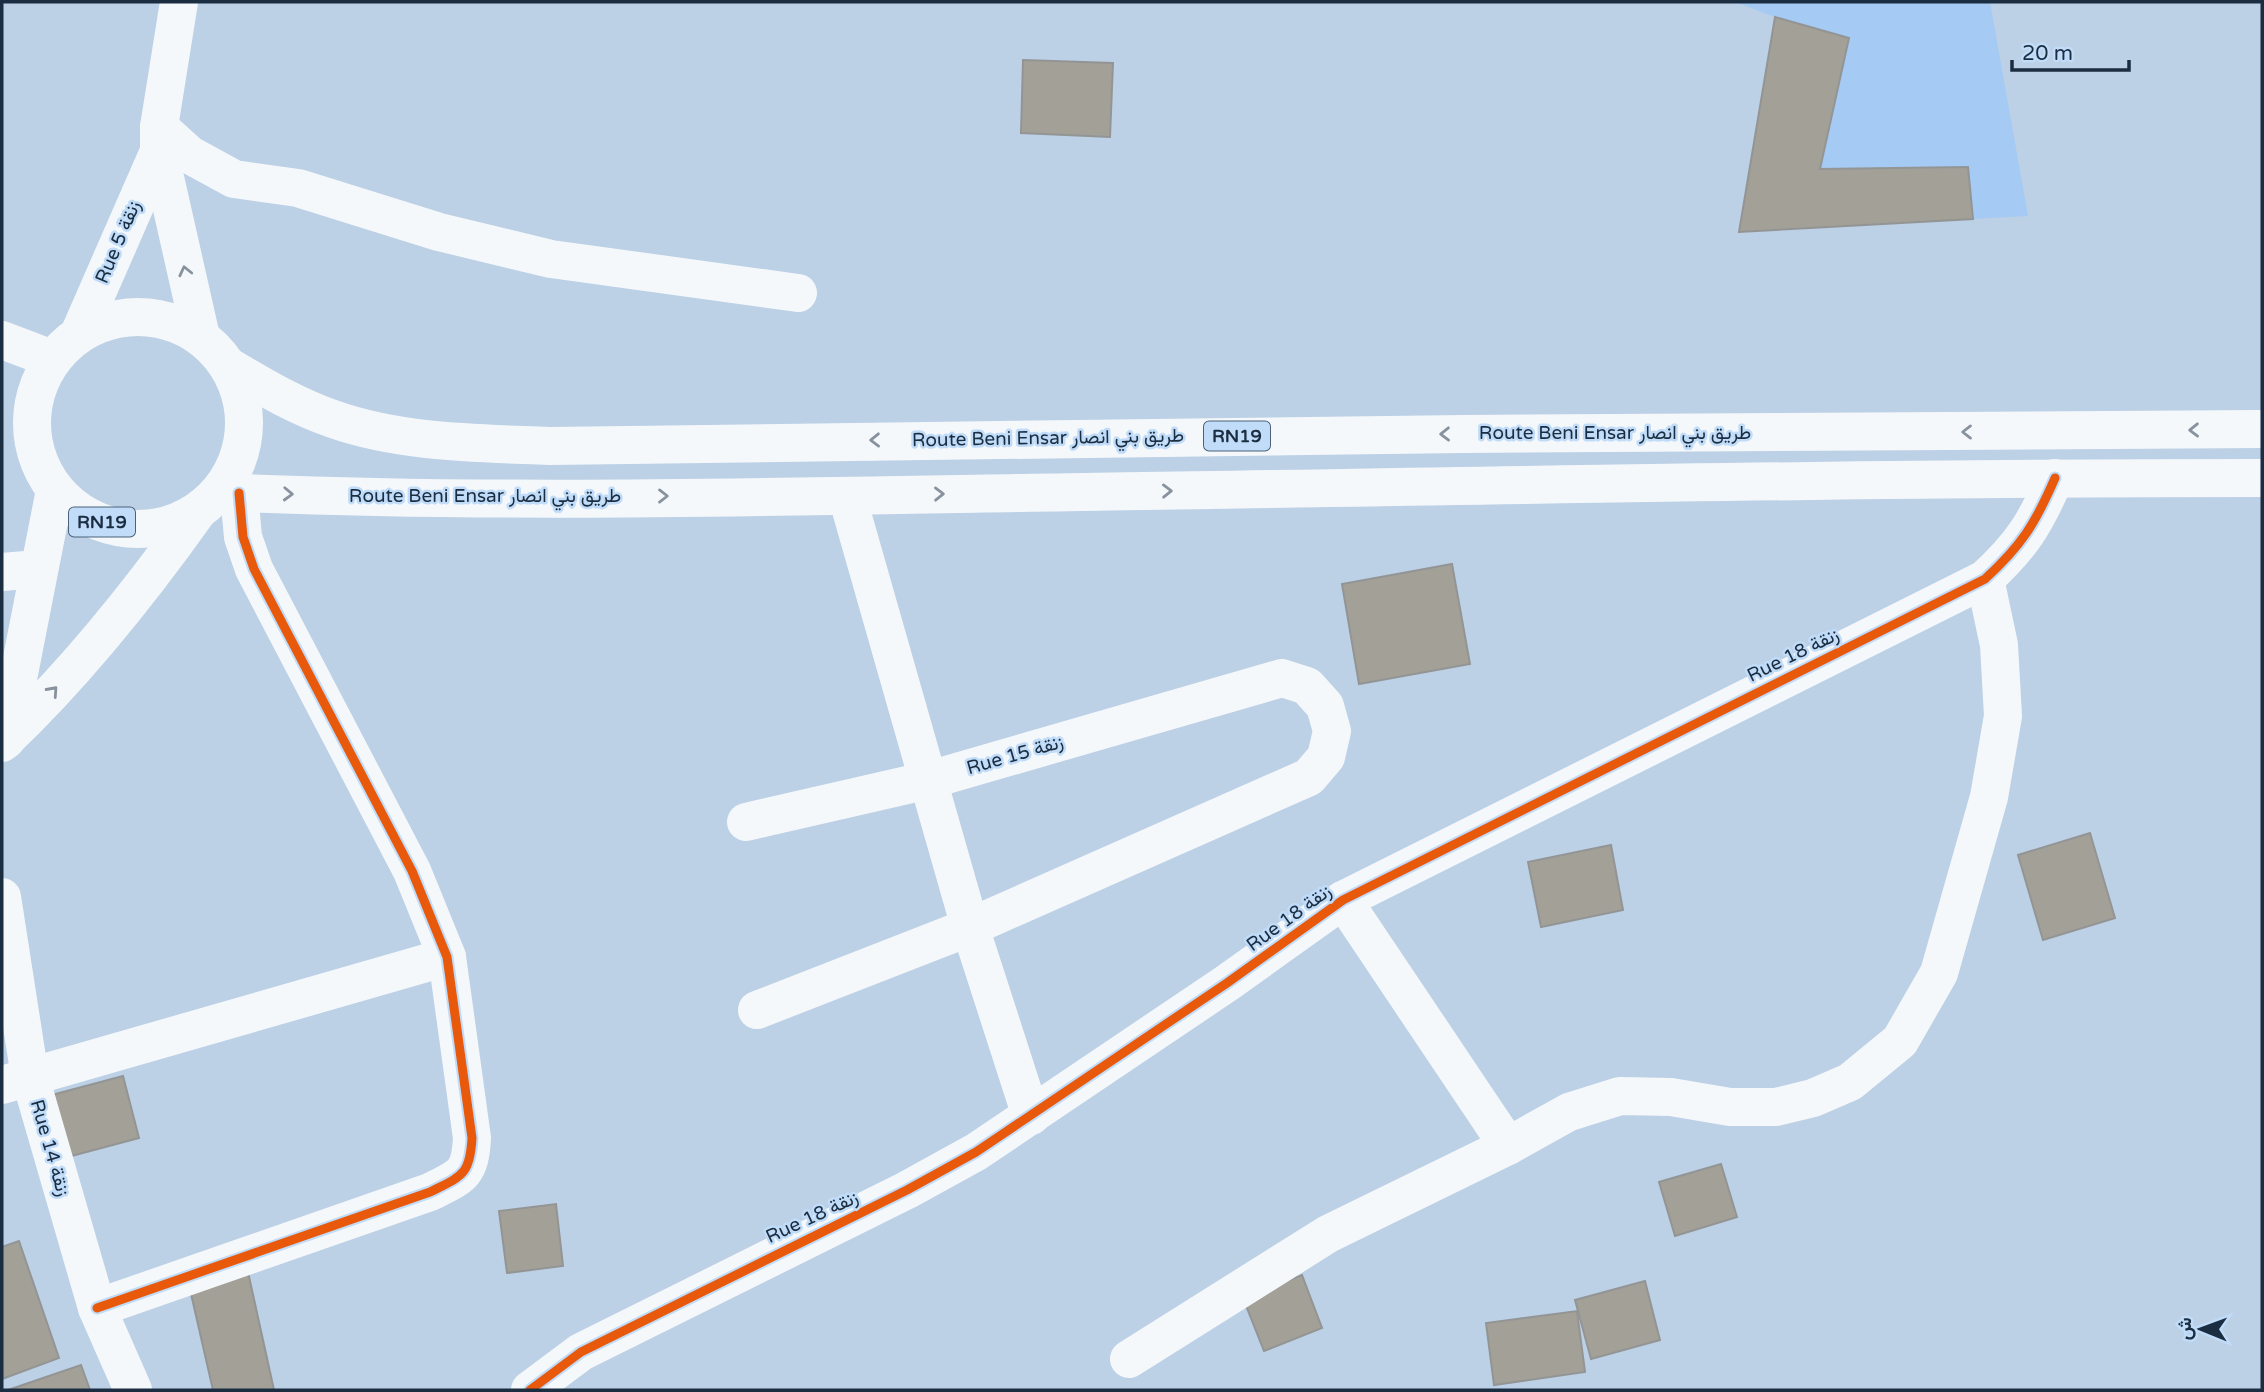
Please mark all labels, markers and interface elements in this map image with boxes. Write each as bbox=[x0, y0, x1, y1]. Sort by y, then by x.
scale bar bbox=[2012, 28, 2129, 72]
text: 20 m bbox=[2022, 41, 2073, 66]
street label: Rue 5 زنقة bbox=[91, 197, 145, 287]
one-way arrow bbox=[179, 265, 193, 277]
road number: RN19 bbox=[1204, 422, 1270, 450]
street label: Route Beni Ensar طريق بني انصار bbox=[1479, 422, 1751, 448]
one-way arrow bbox=[2188, 422, 2199, 438]
one-way arrow bbox=[1961, 424, 1971, 440]
street label: Route Beni Ensar طريق بني انصار bbox=[912, 425, 1184, 455]
one-way arrow bbox=[1439, 426, 1450, 442]
one-way arrow bbox=[869, 432, 879, 448]
one-way arrow bbox=[1162, 483, 1172, 499]
street label: Route Beni Ensar طريق بني انصار bbox=[349, 485, 621, 511]
one-way arrow bbox=[283, 487, 294, 502]
one-way arrow bbox=[934, 487, 945, 502]
one-way arrow bbox=[657, 489, 668, 504]
road number: RN19 bbox=[69, 508, 135, 536]
street label: Rue 18 زنقة bbox=[1743, 623, 1843, 687]
one-way arrow bbox=[45, 686, 58, 699]
street label: Rue 15 زنقة bbox=[964, 731, 1066, 779]
street label: Rue 18 زنقة bbox=[1242, 880, 1336, 956]
street label: Rue 14 زنقة bbox=[26, 1097, 74, 1199]
street label: Rue 18 زنقة bbox=[762, 1186, 862, 1248]
north arrow bbox=[2166, 1294, 2236, 1364]
text: ش bbox=[2174, 1317, 2196, 1340]

